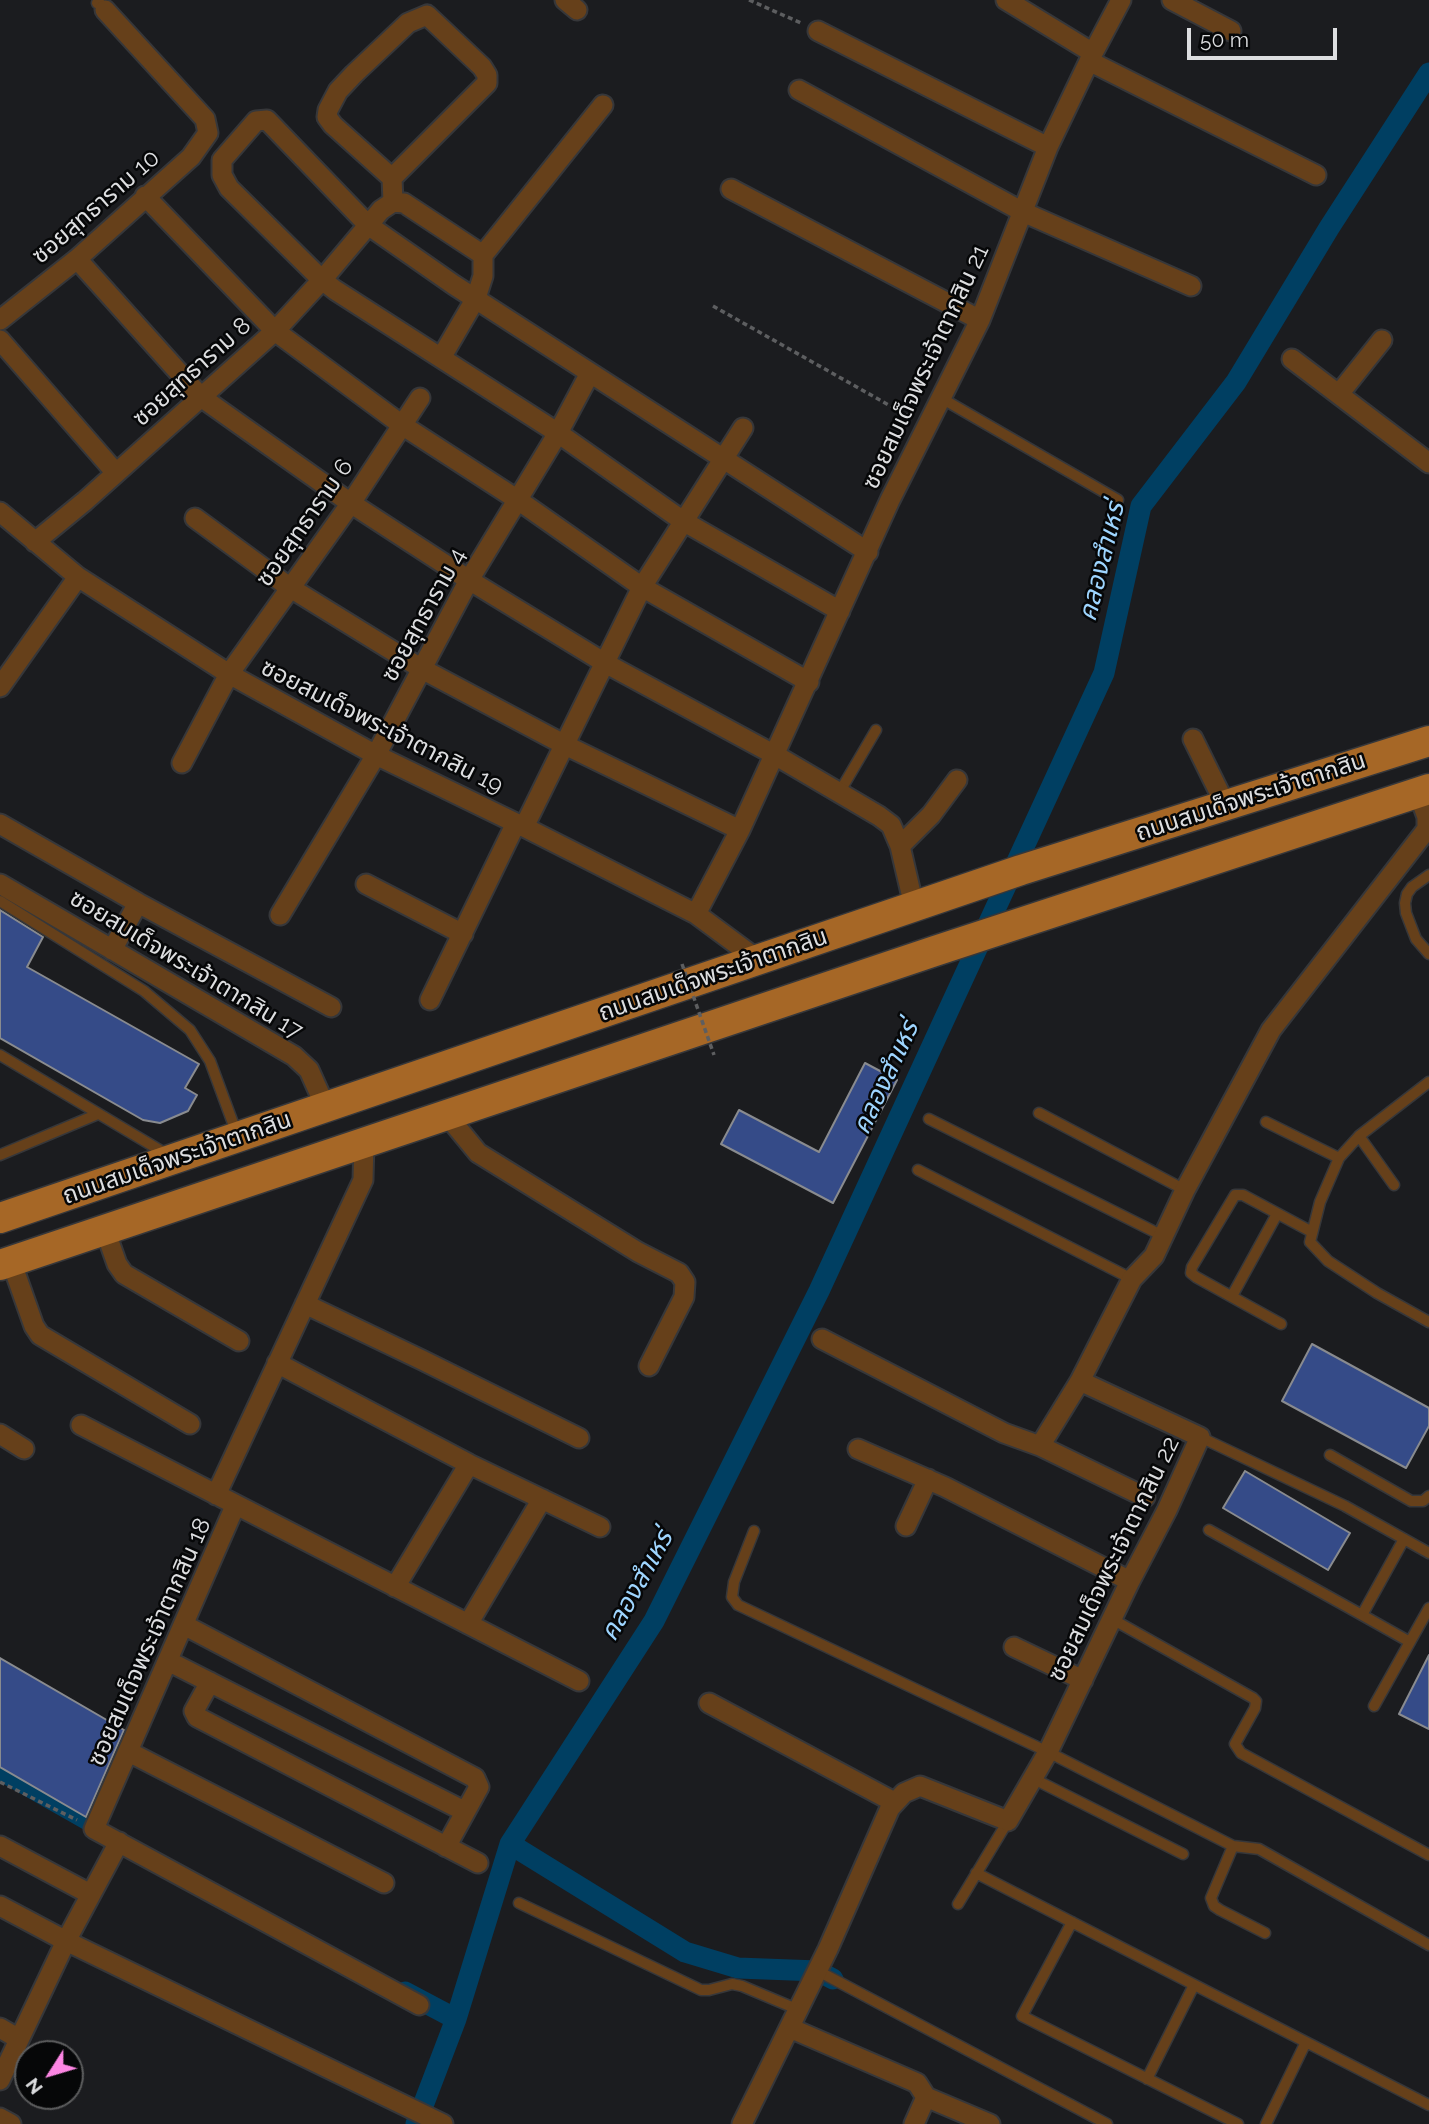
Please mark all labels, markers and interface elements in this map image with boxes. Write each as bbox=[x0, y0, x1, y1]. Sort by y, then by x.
scale bar bbox=[1191, 14, 1342, 58]
text: 50 m bbox=[1200, 27, 1249, 52]
street label: ซอยสุทธาราม 10 bbox=[26, 144, 166, 270]
street label: ซอยสมเด็จพระเจ้าตากสิน 21 bbox=[857, 240, 995, 494]
street label: ซอยสุทธาราม 8 bbox=[127, 311, 257, 433]
street label: ซอยสุทธาราม 6 bbox=[250, 454, 360, 592]
water label: คลองสำเหร่ bbox=[1072, 500, 1132, 624]
street label: ซอยสุทธาราม 4 bbox=[376, 543, 472, 687]
street label: ซอยสมเด็จพระเจ้าตากสิน 19 bbox=[256, 653, 508, 801]
street label: ถนนสมเด็จพระเจ้าตากสิน bbox=[1132, 746, 1370, 848]
street label: ซอยสมเด็จพระเจ้าตากสิน 17 bbox=[64, 884, 308, 1046]
street label: ถนนสมเด็จพระเจ้าตากสิน bbox=[595, 922, 831, 1028]
water label: คลองสำเหร่ bbox=[846, 1017, 926, 1139]
street label: ถนนสมเด็จพระเจ้าตากสิน bbox=[59, 1105, 295, 1211]
street label: ซอยสมเด็จพระเจ้าตากสิน 22 bbox=[1042, 1432, 1186, 1686]
street label: ซอยสมเด็จพระเจ้าตากสิน 18 bbox=[82, 1514, 218, 1770]
water label: คลองสำเหร่ bbox=[594, 1526, 680, 1646]
north arrow bbox=[14, 2040, 84, 2110]
text: N bbox=[21, 2074, 47, 2099]

